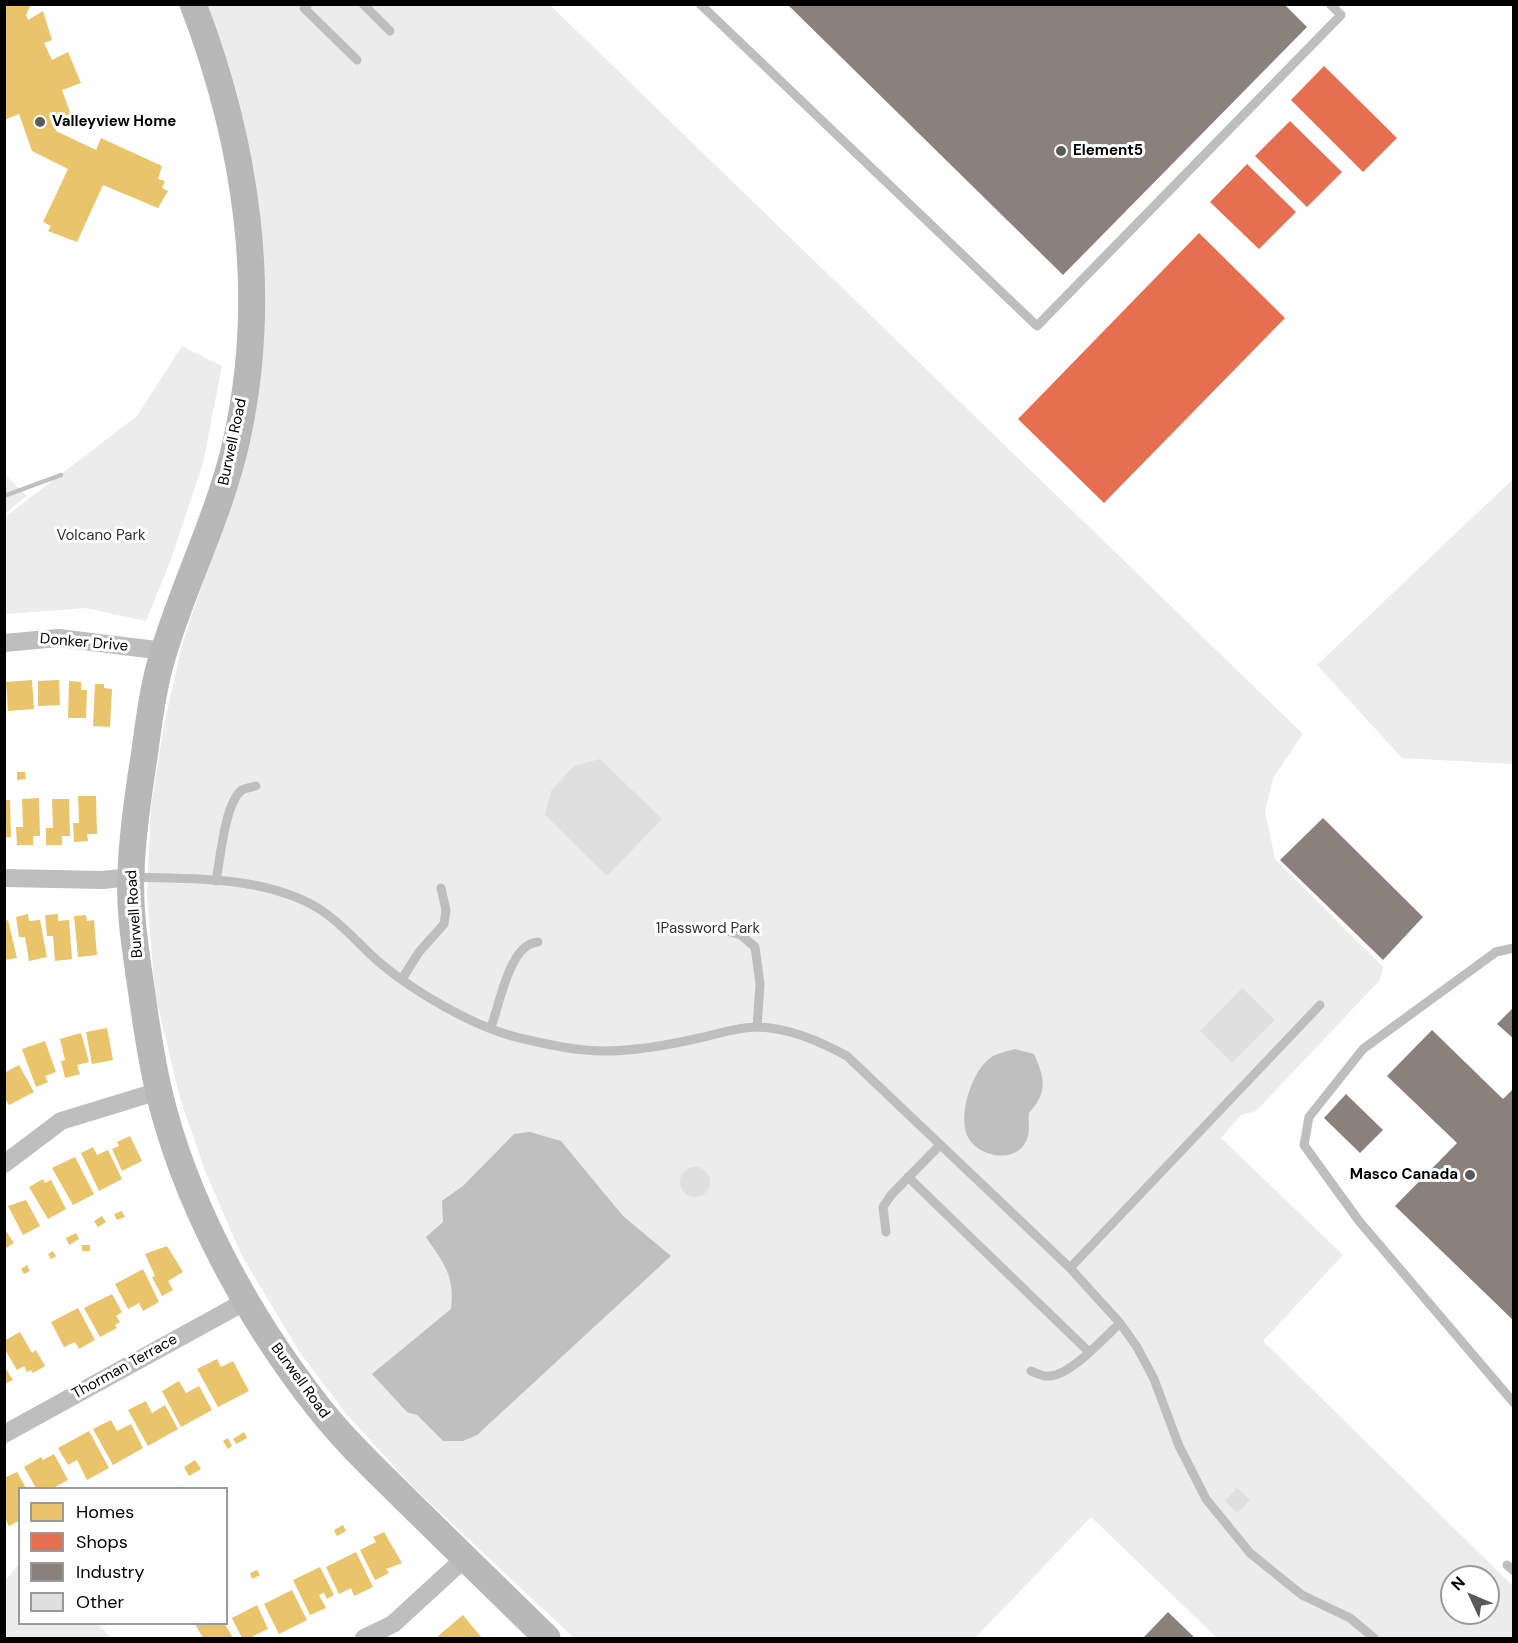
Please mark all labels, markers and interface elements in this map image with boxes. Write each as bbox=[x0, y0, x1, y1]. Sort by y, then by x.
place label: Valleyview Home bbox=[52, 113, 176, 131]
marker: Valleyview Home bbox=[33, 115, 47, 129]
place label: Element5 bbox=[1073, 142, 1143, 160]
marker: Element5 bbox=[1054, 144, 1068, 158]
street label: Burwell Road bbox=[215, 397, 251, 487]
park label: Volcano Park bbox=[56, 527, 146, 545]
street label: Donker Drive bbox=[39, 630, 129, 656]
street label: Burwell Road bbox=[123, 869, 147, 959]
park label: 1Password Park bbox=[656, 920, 760, 938]
place label: Masco Canada bbox=[1350, 1166, 1458, 1184]
marker: Masco Canada bbox=[1463, 1168, 1477, 1182]
street label: Thorman Terrace bbox=[69, 1331, 181, 1403]
street label: Burwell Road bbox=[267, 1340, 333, 1422]
legend bbox=[18, 1487, 228, 1625]
text: Homes bbox=[76, 1500, 134, 1524]
text: Shops bbox=[76, 1530, 128, 1554]
text: Industry bbox=[76, 1560, 145, 1584]
north arrow bbox=[1440, 1565, 1500, 1625]
text: N bbox=[1447, 1572, 1470, 1595]
text: Other bbox=[76, 1590, 124, 1614]

